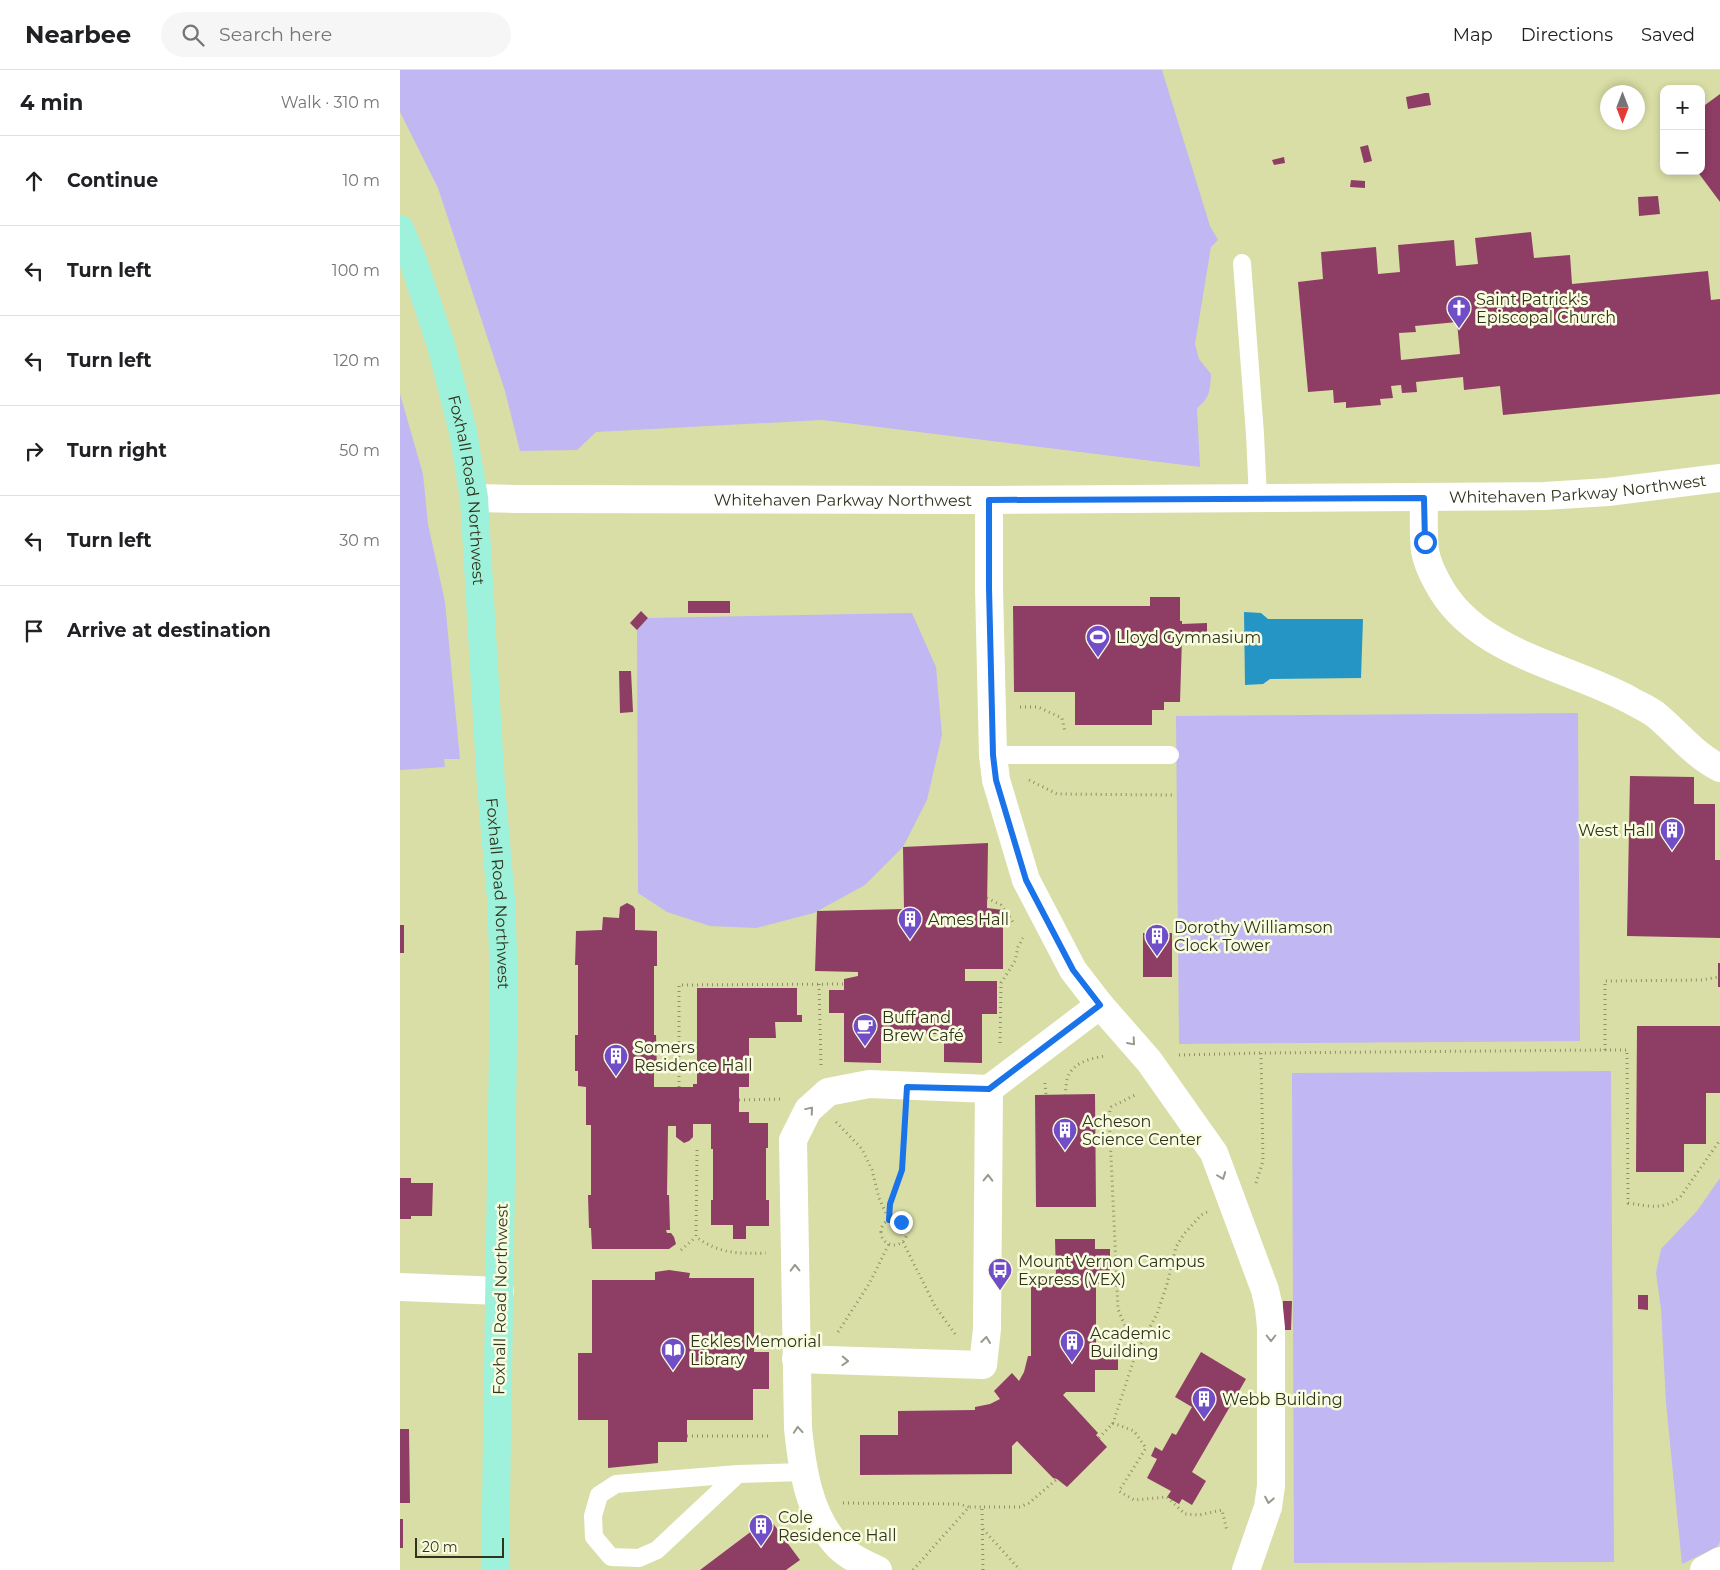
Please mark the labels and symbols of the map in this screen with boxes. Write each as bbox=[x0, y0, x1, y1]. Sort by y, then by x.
north arrow bbox=[1600, 85, 1645, 130]
place label: Saint Patrick's Episcopal Church bbox=[1476, 290, 1616, 327]
church icon: Saint Patrick's Episcopal Church bbox=[1446, 295, 1472, 329]
street label: Foxhall Road Northwest bbox=[444, 393, 488, 586]
street label: Whitehaven Parkway Northwest bbox=[1449, 471, 1708, 507]
street label: Whitehaven Parkway Northwest bbox=[714, 490, 973, 510]
route start bbox=[1414, 531, 1437, 554]
sports icon: Lloyd Gymnasium bbox=[1085, 624, 1111, 658]
place label: Lloyd Gymnasium bbox=[1116, 628, 1261, 647]
street label: Foxhall Road Northwest bbox=[482, 797, 513, 990]
building icon: West Hall bbox=[1659, 817, 1685, 851]
place label: West Hall bbox=[1578, 821, 1654, 840]
building icon: Ames Hall bbox=[897, 906, 923, 940]
place label: Ames Hall bbox=[928, 910, 1009, 929]
place label: Dorothy Williamson Clock Tower bbox=[1174, 918, 1333, 955]
building icon: Dorothy Williamson Clock Tower bbox=[1144, 923, 1170, 957]
place label: Buff and Brew Café bbox=[882, 1008, 964, 1045]
cafe icon: Buff and Brew Café bbox=[852, 1013, 878, 1047]
one-way arrow bbox=[1126, 1036, 1135, 1045]
place label: Somers Residence Hall bbox=[634, 1038, 752, 1075]
building icon: Somers Residence Hall bbox=[603, 1043, 629, 1077]
one-way arrow bbox=[804, 1106, 813, 1115]
place label: Acheson Science Center bbox=[1082, 1112, 1202, 1149]
building icon: Acheson Science Center bbox=[1052, 1117, 1078, 1151]
one-way arrow bbox=[1216, 1171, 1226, 1180]
one-way arrow bbox=[983, 1174, 993, 1182]
street label: Foxhall Road Northwest bbox=[489, 1202, 512, 1395]
route end bbox=[890, 1211, 913, 1234]
place label: Mount Vernon Campus Express (VEX) bbox=[1018, 1252, 1205, 1289]
bus stop icon: Mount Vernon Campus Express (VEX) bbox=[987, 1257, 1013, 1291]
one-way arrow bbox=[790, 1263, 800, 1271]
place label: Academic Building bbox=[1090, 1324, 1171, 1361]
building icon: Academic Building bbox=[1059, 1329, 1085, 1363]
place label: Eckles Memorial Library bbox=[690, 1332, 821, 1369]
one-way arrow bbox=[1266, 1334, 1276, 1342]
one-way arrow bbox=[980, 1336, 991, 1344]
library icon: Eckles Memorial Library bbox=[660, 1337, 686, 1371]
one-way arrow bbox=[842, 1356, 849, 1366]
building icon: Webb Building bbox=[1191, 1386, 1217, 1420]
place label: Webb Building bbox=[1222, 1390, 1343, 1409]
one-way arrow bbox=[793, 1426, 804, 1434]
one-way arrow bbox=[1264, 1496, 1274, 1505]
place label: Cole Residence Hall bbox=[778, 1508, 896, 1545]
building icon: Cole Residence Hall bbox=[748, 1513, 774, 1547]
scale bar bbox=[415, 1535, 504, 1558]

